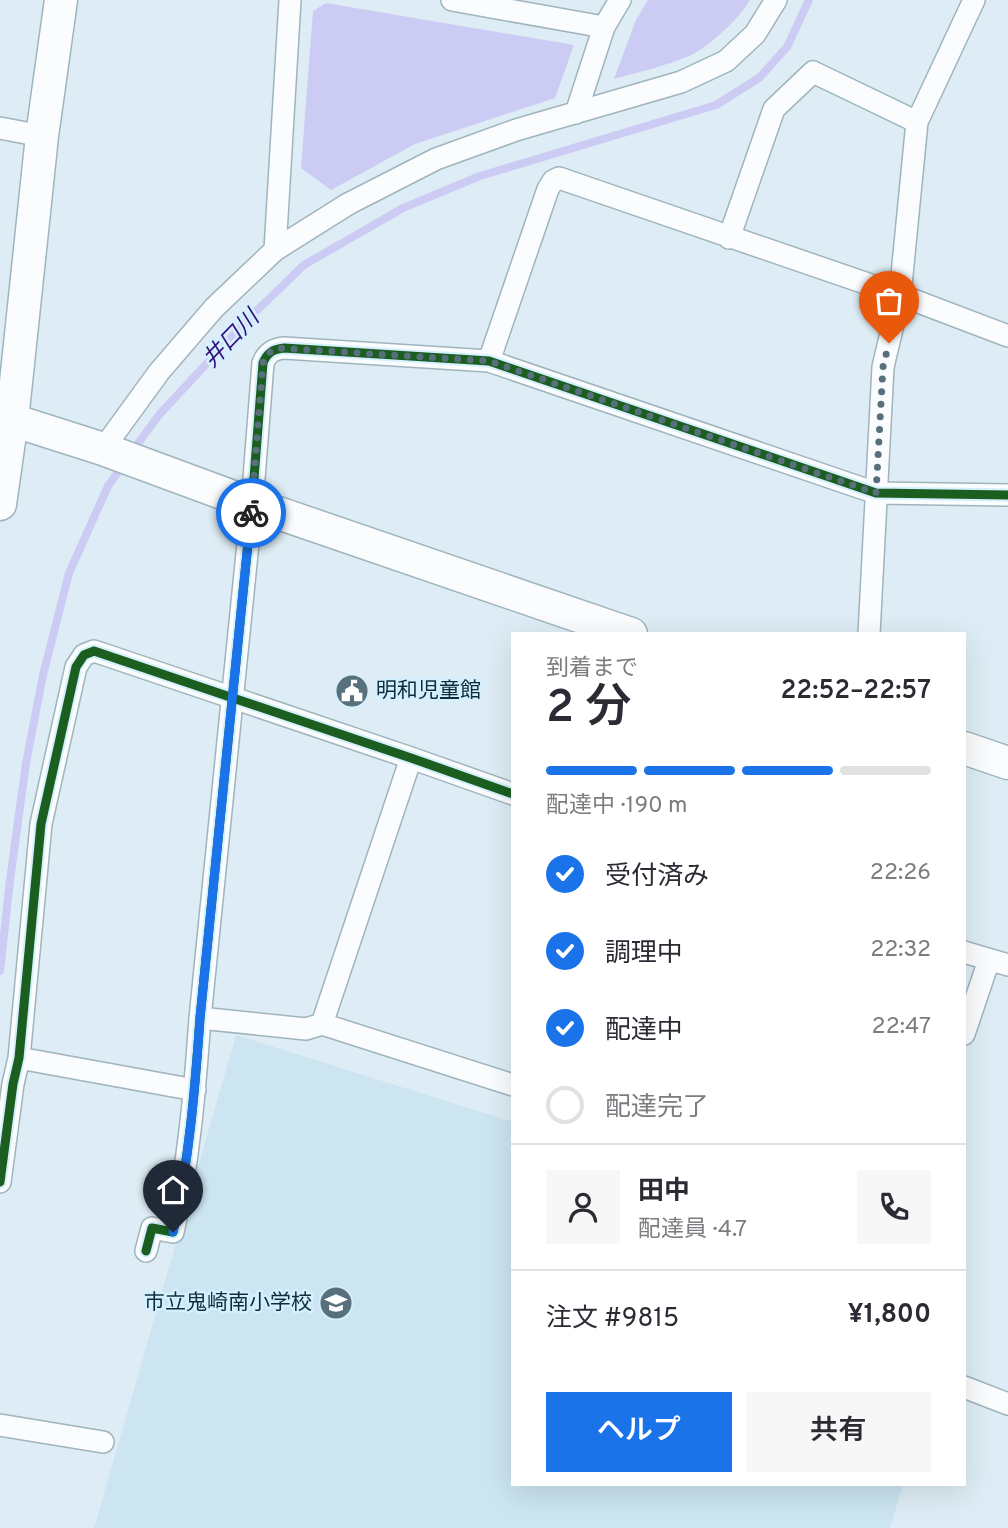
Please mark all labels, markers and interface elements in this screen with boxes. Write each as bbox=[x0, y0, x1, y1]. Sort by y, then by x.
pin bbox=[859, 271, 919, 343]
icon: bag bbox=[870, 282, 908, 320]
water label: 井口川 bbox=[198, 303, 268, 375]
courier bbox=[216, 478, 286, 548]
icon: bike bbox=[232, 494, 270, 532]
text: 到着まで bbox=[546, 655, 638, 684]
public building icon: 明和児童館 bbox=[333, 672, 371, 710]
text: 22:52–22:57 bbox=[780, 675, 931, 708]
place label: 明和児童館 bbox=[376, 678, 481, 705]
text: 2 分 bbox=[546, 680, 631, 739]
text: 配達中 · 190 m bbox=[546, 792, 688, 821]
icon: check bbox=[546, 855, 584, 893]
text: 22:26 bbox=[870, 859, 931, 888]
text: 受付済み bbox=[605, 861, 709, 894]
icon: check bbox=[546, 932, 584, 970]
text: 22:32 bbox=[870, 936, 931, 965]
text: 調理中 bbox=[605, 938, 683, 971]
icon: check bbox=[546, 1009, 584, 1047]
text: 22:47 bbox=[872, 1013, 931, 1042]
text: 配達中 bbox=[605, 1015, 683, 1048]
text: 配達完了 bbox=[605, 1092, 709, 1125]
pin bbox=[143, 1160, 203, 1232]
button: person bbox=[546, 1170, 620, 1244]
button: phone bbox=[857, 1170, 931, 1244]
icon: home bbox=[154, 1171, 192, 1209]
text: 田中 bbox=[638, 1176, 690, 1209]
text: 配達員 · 4.7 bbox=[638, 1216, 747, 1245]
school or university icon: 市立鬼崎南小学校 bbox=[317, 1284, 355, 1322]
place label: 市立鬼崎南小学校 bbox=[144, 1290, 312, 1317]
text: ¥1,800 bbox=[848, 1299, 931, 1332]
text: 注文 #9815 bbox=[546, 1303, 679, 1336]
button: ヘルプ bbox=[546, 1392, 732, 1472]
button: 共有 bbox=[746, 1392, 931, 1472]

